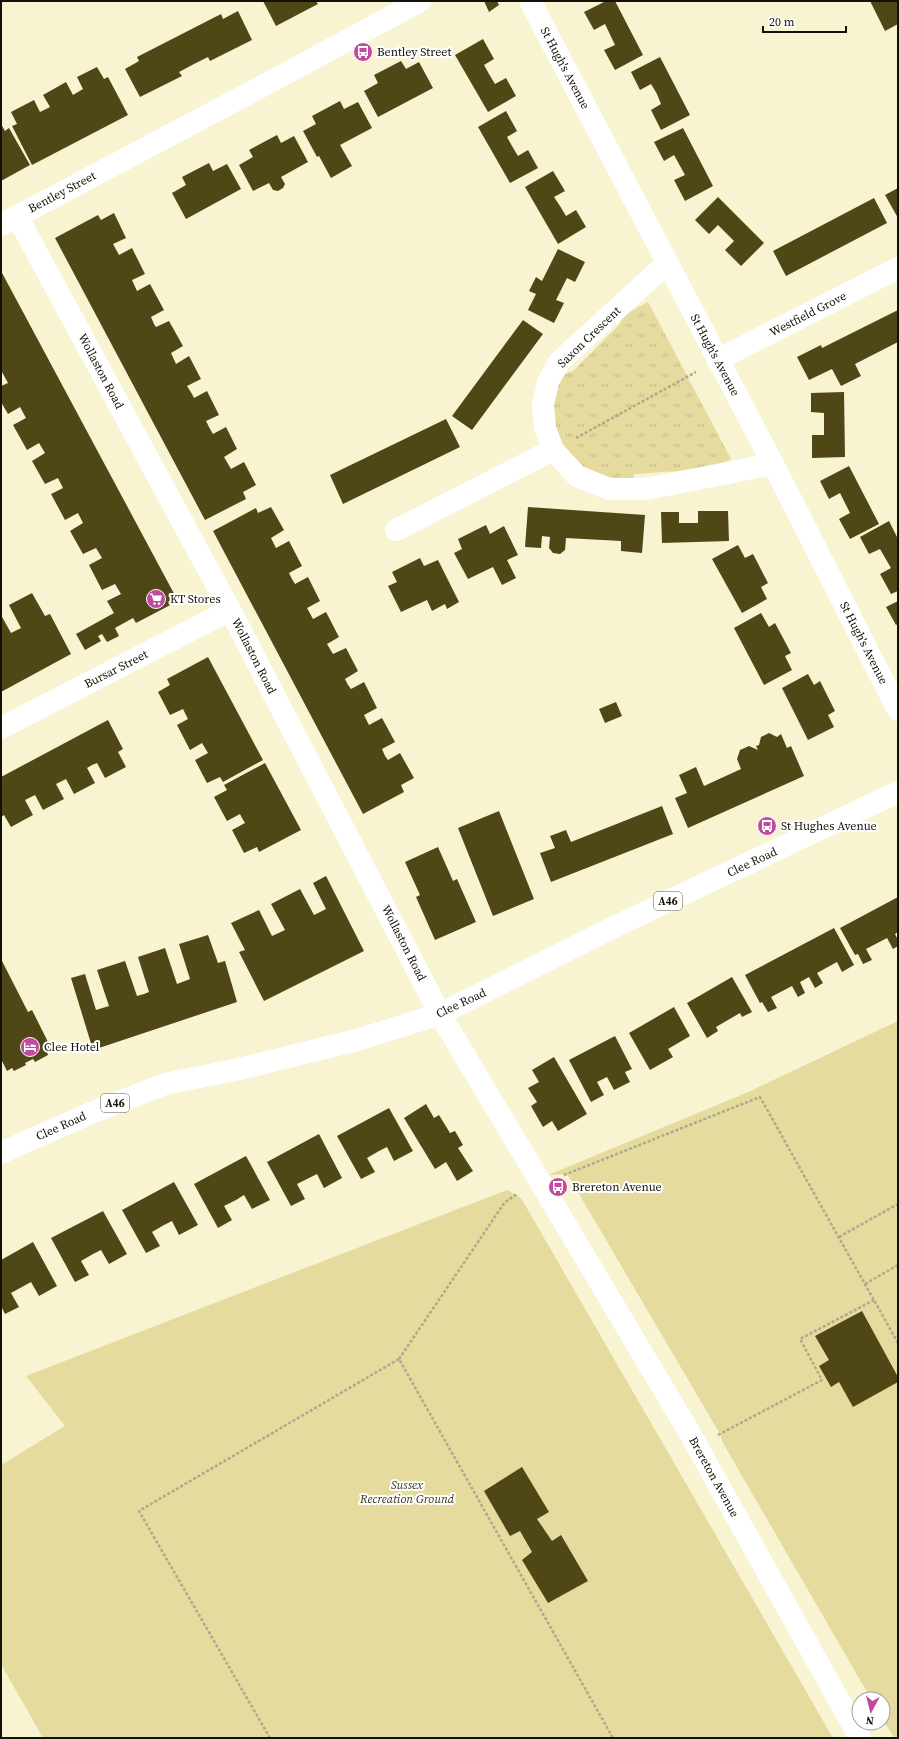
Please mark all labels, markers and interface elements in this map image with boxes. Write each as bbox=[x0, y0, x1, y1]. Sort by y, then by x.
scale bar bbox=[763, 8, 846, 34]
text: 20 m bbox=[769, 14, 795, 30]
street label: St Hugh's Avenue bbox=[537, 24, 593, 112]
bus stop icon: Bentley Street bbox=[352, 41, 374, 63]
place label: Bentley Street bbox=[377, 44, 451, 60]
street label: Bentley Street bbox=[25, 167, 99, 217]
street label: Westfield Grove bbox=[767, 288, 849, 340]
street label: Saxon Crescent bbox=[554, 303, 624, 371]
street label: St Hugh's Avenue bbox=[687, 311, 743, 399]
street label: Wollaston Road bbox=[74, 330, 128, 412]
supermarket icon: KT Stores bbox=[145, 588, 167, 610]
place label: KT Stores bbox=[170, 591, 221, 607]
street label: St Hugh's Avenue bbox=[836, 599, 892, 687]
street label: Wollaston Road bbox=[228, 615, 280, 697]
street label: Bursar Street bbox=[81, 646, 151, 692]
bus stop icon: St Hughes Avenue bbox=[756, 815, 778, 837]
place label: St Hughes Avenue bbox=[781, 818, 877, 834]
street label: Clee Road bbox=[724, 843, 780, 881]
road number: A46 bbox=[654, 892, 682, 910]
street label: Wollaston Road bbox=[378, 902, 430, 984]
street label: Clee Road bbox=[433, 984, 489, 1022]
hotel icon: Clee Hotel bbox=[19, 1036, 41, 1058]
place label: Clee Hotel bbox=[44, 1039, 100, 1055]
road number: A46 bbox=[101, 1094, 129, 1112]
street label: Clee Road bbox=[33, 1108, 89, 1144]
bus stop icon: Brereton Avenue bbox=[547, 1176, 569, 1198]
place label: Brereton Avenue bbox=[572, 1179, 662, 1195]
street label: Brereton Avenue bbox=[685, 1434, 743, 1520]
park label: Sussex Recreation Ground bbox=[359, 1477, 455, 1507]
north arrow bbox=[851, 1691, 891, 1731]
text: N bbox=[865, 1712, 875, 1728]

